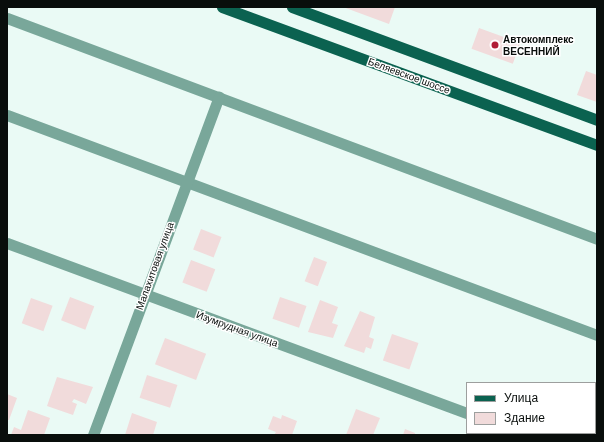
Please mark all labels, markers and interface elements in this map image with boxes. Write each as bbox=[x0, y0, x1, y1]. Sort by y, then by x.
place label: Автокомплекс ВЕСЕННИЙ bbox=[503, 33, 574, 56]
marker: Автокомплекс ВЕСЕННИЙ bbox=[490, 40, 500, 50]
street label: Беляевское шоссе bbox=[366, 56, 452, 96]
street label: Малахитовая улица bbox=[134, 221, 176, 311]
street label: Изумрудная улица bbox=[194, 309, 280, 349]
legend bbox=[466, 382, 596, 434]
text: Улица bbox=[504, 391, 538, 405]
text: Здание bbox=[504, 411, 545, 425]

